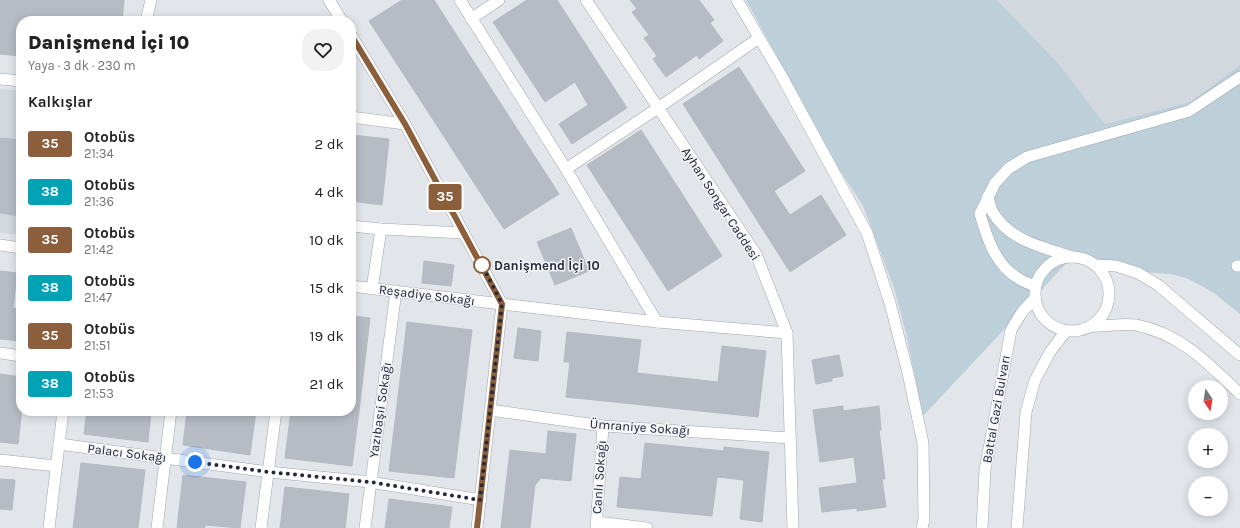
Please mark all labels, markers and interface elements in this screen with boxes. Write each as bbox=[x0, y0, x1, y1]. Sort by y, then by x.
button: heart bbox=[302, 29, 344, 71]
text: Danişmend İçi 10 bbox=[28, 32, 189, 54]
text: Yaya · 3 dk · 230 m bbox=[28, 58, 136, 73]
text: Kalkışlar bbox=[28, 93, 92, 111]
text: Otobüs bbox=[84, 128, 135, 146]
text: 35 bbox=[42, 135, 58, 152]
text: 2 dk bbox=[314, 135, 344, 153]
street label: Ayhan Songar Caddesi bbox=[679, 145, 763, 263]
text: 21:34 bbox=[84, 146, 114, 161]
text: Otobüs bbox=[84, 176, 135, 194]
text: 38 bbox=[41, 183, 59, 200]
text: 4 dk bbox=[315, 183, 344, 201]
line badge: 35 bbox=[427, 184, 463, 210]
text: 35 bbox=[437, 188, 453, 205]
text: 21:36 bbox=[84, 194, 114, 209]
text: Otobüs bbox=[84, 224, 135, 242]
text: 35 bbox=[42, 231, 58, 248]
text: 10 dk bbox=[309, 231, 344, 249]
text: 21:42 bbox=[84, 242, 114, 257]
marker: Danişmend İçi 10 bbox=[473, 256, 491, 274]
place label: Danişmend İçi 10 bbox=[494, 257, 600, 273]
text: Otobüs bbox=[84, 272, 135, 290]
text: 38 bbox=[41, 279, 59, 296]
text: 15 dk bbox=[310, 279, 344, 297]
street label: Reşadiye Sokağı bbox=[378, 282, 476, 308]
text: 21:47 bbox=[84, 290, 112, 305]
text: Otobüs bbox=[84, 320, 135, 338]
text: 35 bbox=[42, 327, 58, 344]
text: 19 dk bbox=[309, 327, 344, 345]
text: 21:51 bbox=[84, 338, 110, 353]
street label: Battal Gazi Bulvarı bbox=[979, 354, 1013, 464]
street label: Yazıbaşıi Sokağı bbox=[366, 361, 394, 459]
text: Otobüs bbox=[84, 368, 135, 386]
text: 38 bbox=[41, 375, 59, 392]
text: 21 dk bbox=[309, 375, 344, 393]
north arrow bbox=[1188, 380, 1228, 420]
map controls bbox=[1188, 380, 1228, 516]
text: 21:53 bbox=[84, 386, 114, 401]
street label: Ümraniye Sokağı bbox=[589, 415, 691, 438]
button: + bbox=[1188, 428, 1228, 468]
street label: Canlı Sokağı bbox=[589, 439, 609, 515]
street label: Palacı Sokağı bbox=[87, 441, 167, 465]
your location bbox=[185, 452, 205, 472]
button: − bbox=[1188, 476, 1228, 516]

